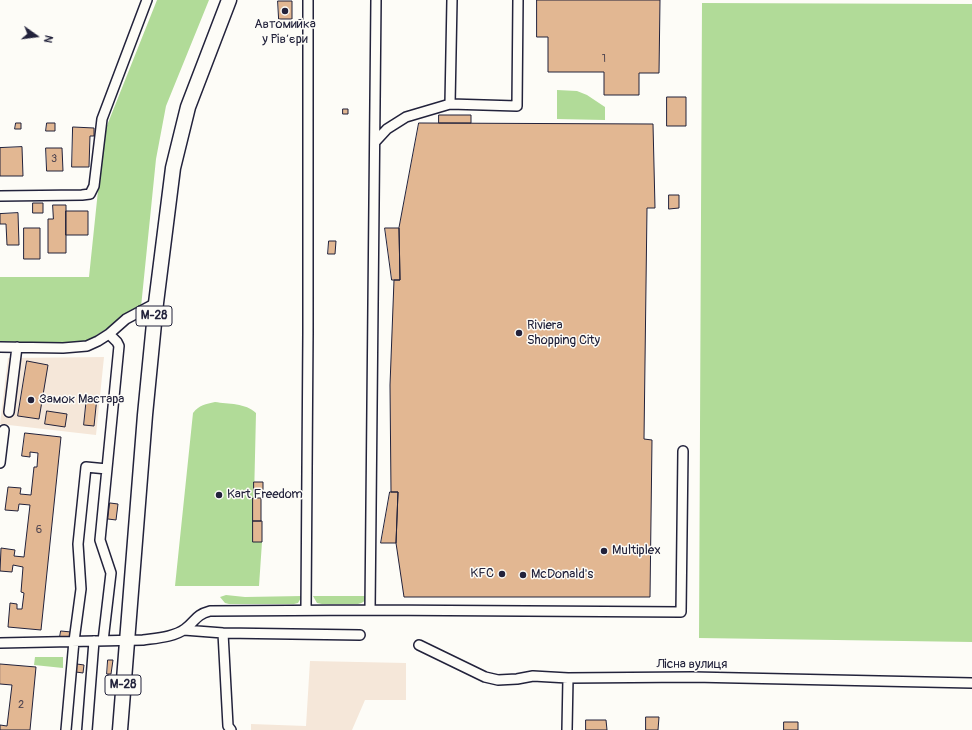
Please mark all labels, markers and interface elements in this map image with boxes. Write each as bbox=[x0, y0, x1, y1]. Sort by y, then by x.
marker: Автомийка у Рівʼєри bbox=[280, 6, 290, 16]
north arrow bbox=[16, 16, 56, 56]
place label: Автомийка у Рівʼєри bbox=[254, 17, 316, 48]
text: N bbox=[41, 34, 55, 44]
house number: 1 bbox=[602, 52, 606, 66]
house number: 3 bbox=[51, 152, 57, 166]
road number: М-28 bbox=[136, 306, 172, 326]
place label: Riviera Shopping City bbox=[527, 318, 600, 349]
marker: Riviera Shopping City bbox=[514, 328, 524, 338]
place label: Замок Мастара bbox=[39, 392, 124, 408]
marker: Замок Мастара bbox=[26, 395, 36, 405]
place label: Kart Freedom bbox=[227, 487, 303, 503]
marker: Kart Freedom bbox=[214, 490, 224, 500]
house number: 6 bbox=[36, 523, 42, 537]
place label: Multiplex bbox=[612, 543, 661, 559]
marker: Multiplex bbox=[599, 546, 609, 556]
place label: KFC bbox=[470, 566, 494, 582]
place label: McDonald's bbox=[531, 567, 593, 583]
marker: KFC bbox=[497, 569, 507, 579]
marker: McDonald's bbox=[518, 570, 528, 580]
street label: Лісна вулиця bbox=[657, 657, 727, 673]
road number: М-28 bbox=[105, 675, 141, 695]
house number: 2 bbox=[18, 698, 24, 712]

